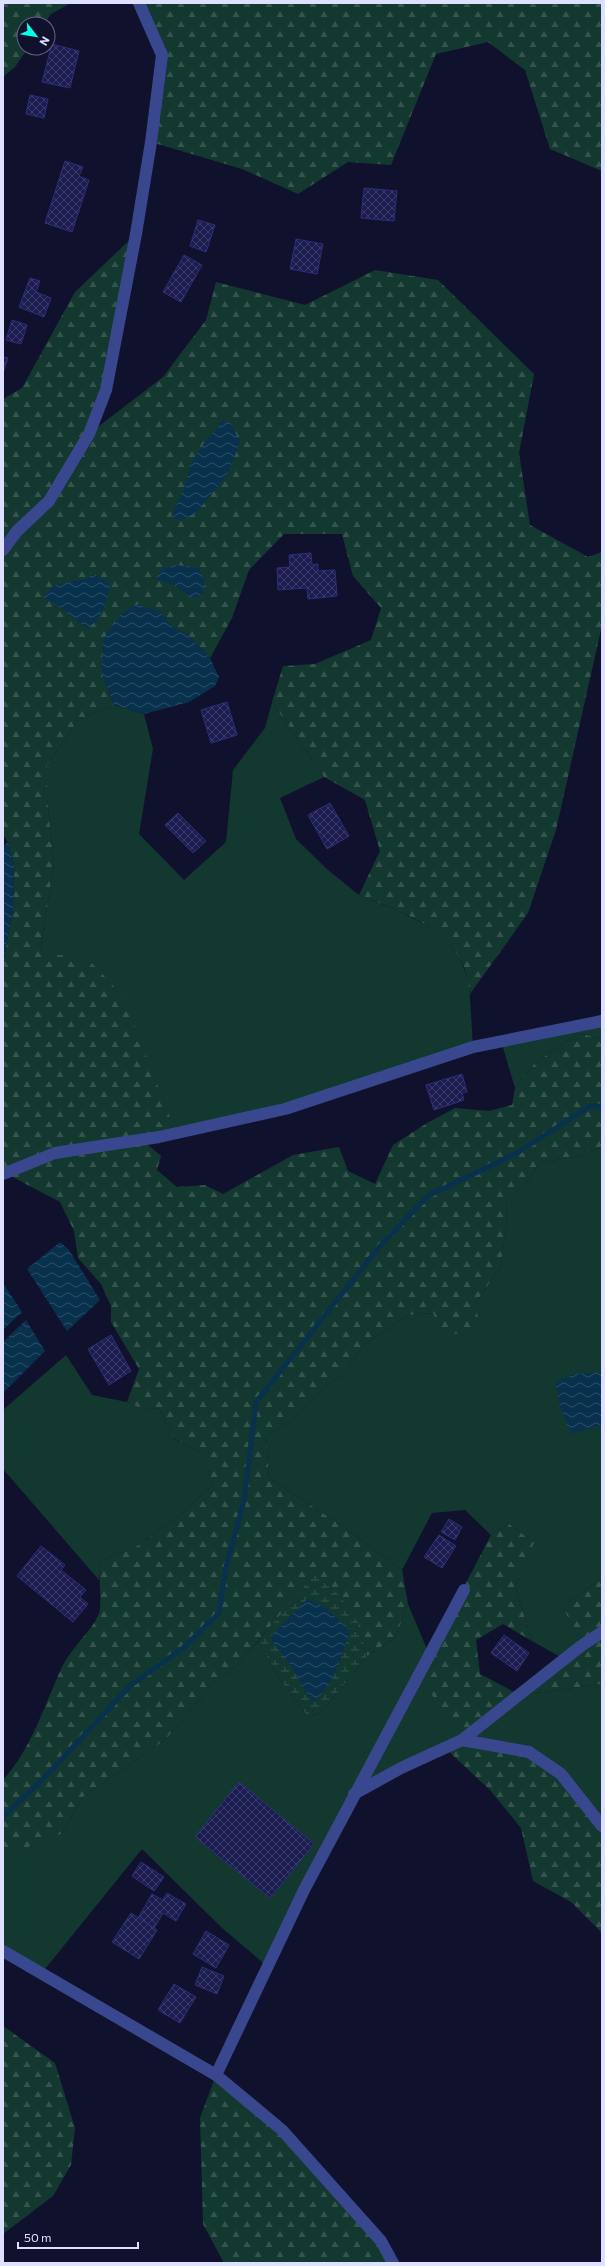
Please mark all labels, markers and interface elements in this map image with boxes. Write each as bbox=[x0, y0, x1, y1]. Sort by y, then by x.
north arrow bbox=[16, 16, 56, 56]
text: N bbox=[37, 35, 53, 48]
scale bar bbox=[18, 2224, 138, 2250]
text: 50 m bbox=[24, 2230, 52, 2244]

